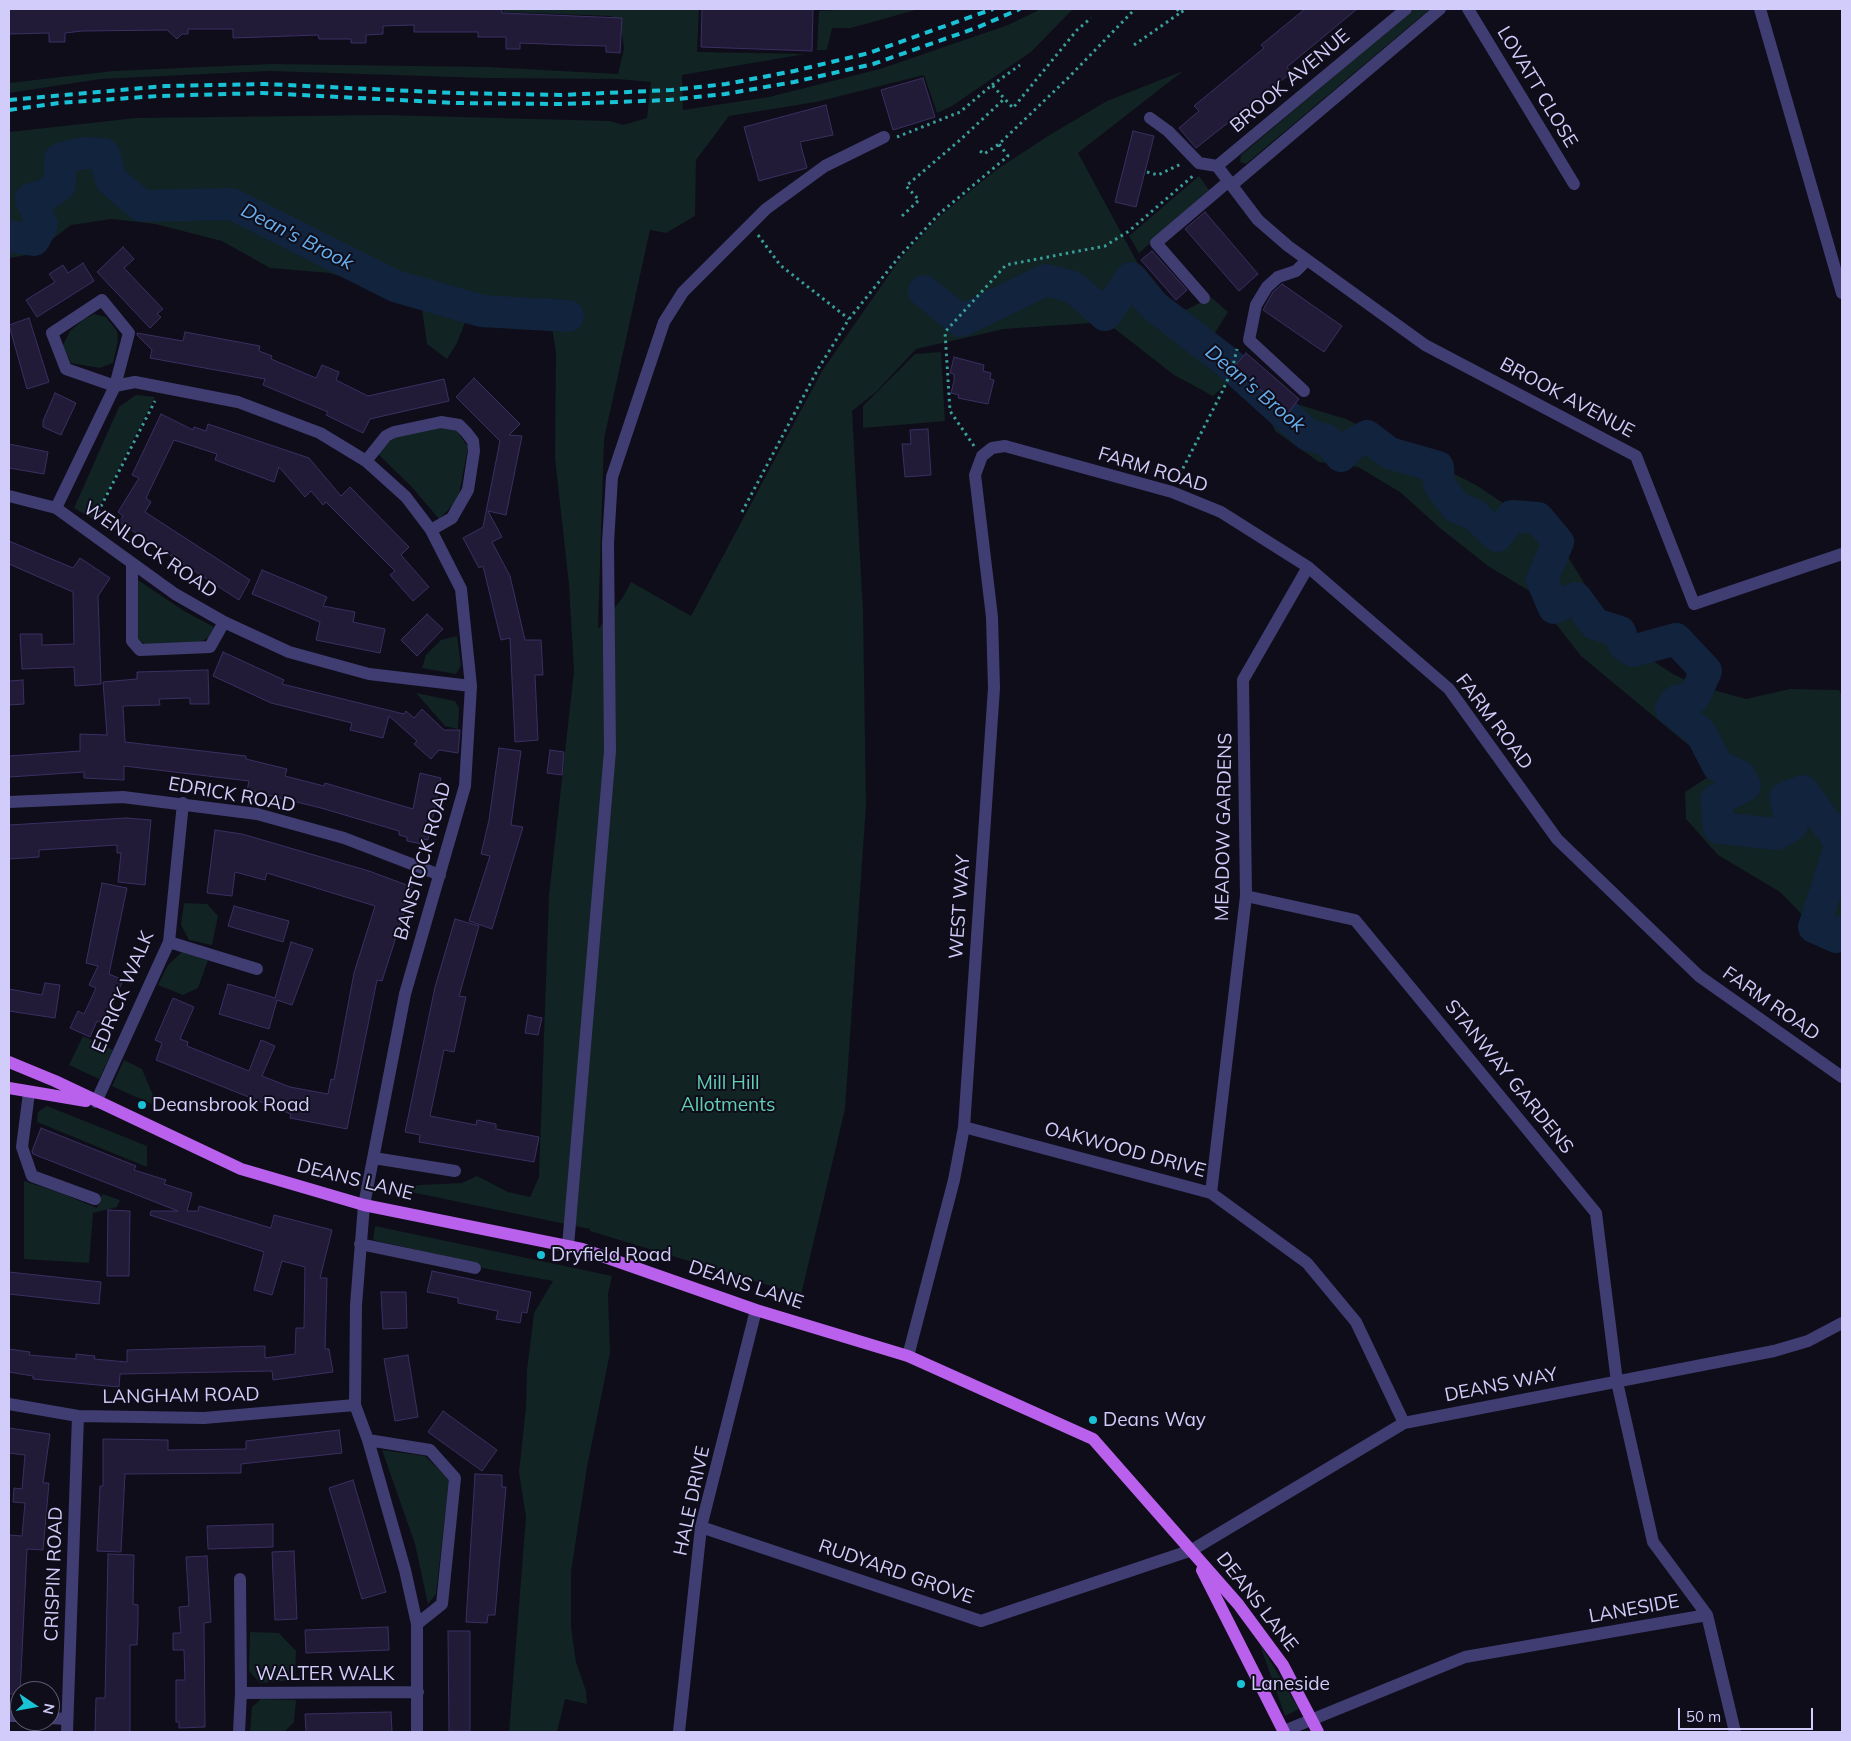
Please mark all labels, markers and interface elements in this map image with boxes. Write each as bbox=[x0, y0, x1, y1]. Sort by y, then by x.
street label: LOVATT CLOSE bbox=[1492, 22, 1582, 152]
street label: BROOK AVENUE bbox=[1226, 24, 1354, 138]
water label: Dean's Brook bbox=[237, 198, 357, 276]
water label: Dean's Brook bbox=[1200, 340, 1310, 438]
street label: BROOK AVENUE bbox=[1496, 353, 1638, 443]
street label: FARM ROAD bbox=[1095, 442, 1211, 498]
street label: WENLOCK ROAD bbox=[79, 497, 221, 603]
street label: FARM ROAD bbox=[1451, 670, 1537, 774]
street label: MEADOW GARDENS bbox=[1211, 733, 1237, 921]
street label: EDRICK ROAD bbox=[166, 773, 298, 817]
street label: BANSTOCK ROAD bbox=[390, 779, 456, 943]
street label: WEST WAY bbox=[945, 854, 975, 960]
street label: EDRICK WALK bbox=[87, 928, 159, 1056]
street label: FARM ROAD bbox=[1718, 962, 1824, 1046]
street label: STANWAY GARDENS bbox=[1440, 995, 1578, 1159]
park label: Mill Hill Allotments bbox=[681, 1072, 775, 1116]
place label: Deansbrook Road bbox=[152, 1094, 310, 1116]
marker: Deansbrook Road bbox=[136, 1099, 148, 1111]
street label: OAKWOOD DRIVE bbox=[1042, 1117, 1208, 1183]
street label: DEANS LANE bbox=[294, 1155, 416, 1205]
place label: Dryfield Road bbox=[551, 1244, 672, 1266]
marker: Dryfield Road bbox=[535, 1249, 547, 1261]
street label: DEANS LANE bbox=[686, 1256, 806, 1314]
street label: DEANS WAY bbox=[1443, 1363, 1559, 1407]
street label: LANGHAM ROAD bbox=[102, 1383, 260, 1409]
place label: Deans Way bbox=[1103, 1409, 1206, 1431]
marker: Deans Way bbox=[1087, 1414, 1099, 1426]
street label: HALE DRIVE bbox=[669, 1444, 715, 1558]
street label: CRISPIN ROAD bbox=[40, 1506, 68, 1642]
street label: RUDYARD GROVE bbox=[815, 1535, 977, 1609]
street label: DEANS LANE bbox=[1211, 1548, 1303, 1656]
street label: LANESIDE bbox=[1587, 1590, 1681, 1628]
street label: WALTER WALK bbox=[255, 1663, 395, 1685]
place label: Laneside bbox=[1251, 1673, 1330, 1695]
marker: Laneside bbox=[1235, 1678, 1247, 1690]
north arrow bbox=[10, 1681, 60, 1731]
scale bar bbox=[1681, 1698, 1816, 1730]
text: N bbox=[39, 1702, 59, 1716]
text: 50 m bbox=[1686, 1707, 1721, 1726]

